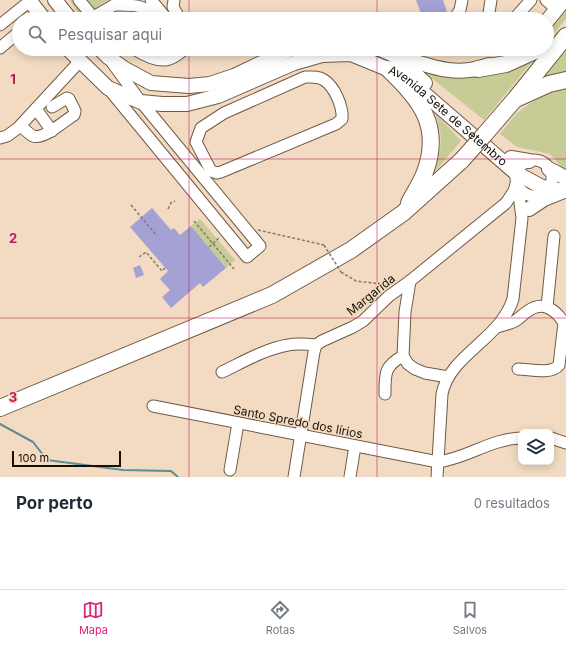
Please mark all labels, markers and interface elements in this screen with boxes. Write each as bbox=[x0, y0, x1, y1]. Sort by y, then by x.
search box bbox=[12, 12, 554, 56]
icon: search bbox=[26, 23, 48, 45]
text: Pesquisar aqui bbox=[58, 25, 162, 44]
street label: Avenida Sete de Setembro bbox=[386, 62, 510, 169]
text: 1 bbox=[10, 71, 16, 87]
text: 2 bbox=[9, 230, 17, 246]
street label: Margarida bbox=[344, 271, 398, 319]
text: 3 bbox=[9, 389, 17, 405]
street label: Santo Spredo dos lírios bbox=[232, 402, 364, 441]
map controls bbox=[518, 429, 554, 465]
button: layers bbox=[518, 429, 554, 465]
scale bar bbox=[12, 449, 121, 468]
text: 100 m bbox=[18, 451, 49, 465]
text: Por perto bbox=[16, 493, 93, 513]
text: 0 resultados bbox=[474, 495, 550, 511]
tab: Mapa bbox=[79, 599, 108, 637]
tab: Rotas bbox=[266, 599, 295, 637]
tab: Salvos bbox=[453, 599, 487, 637]

